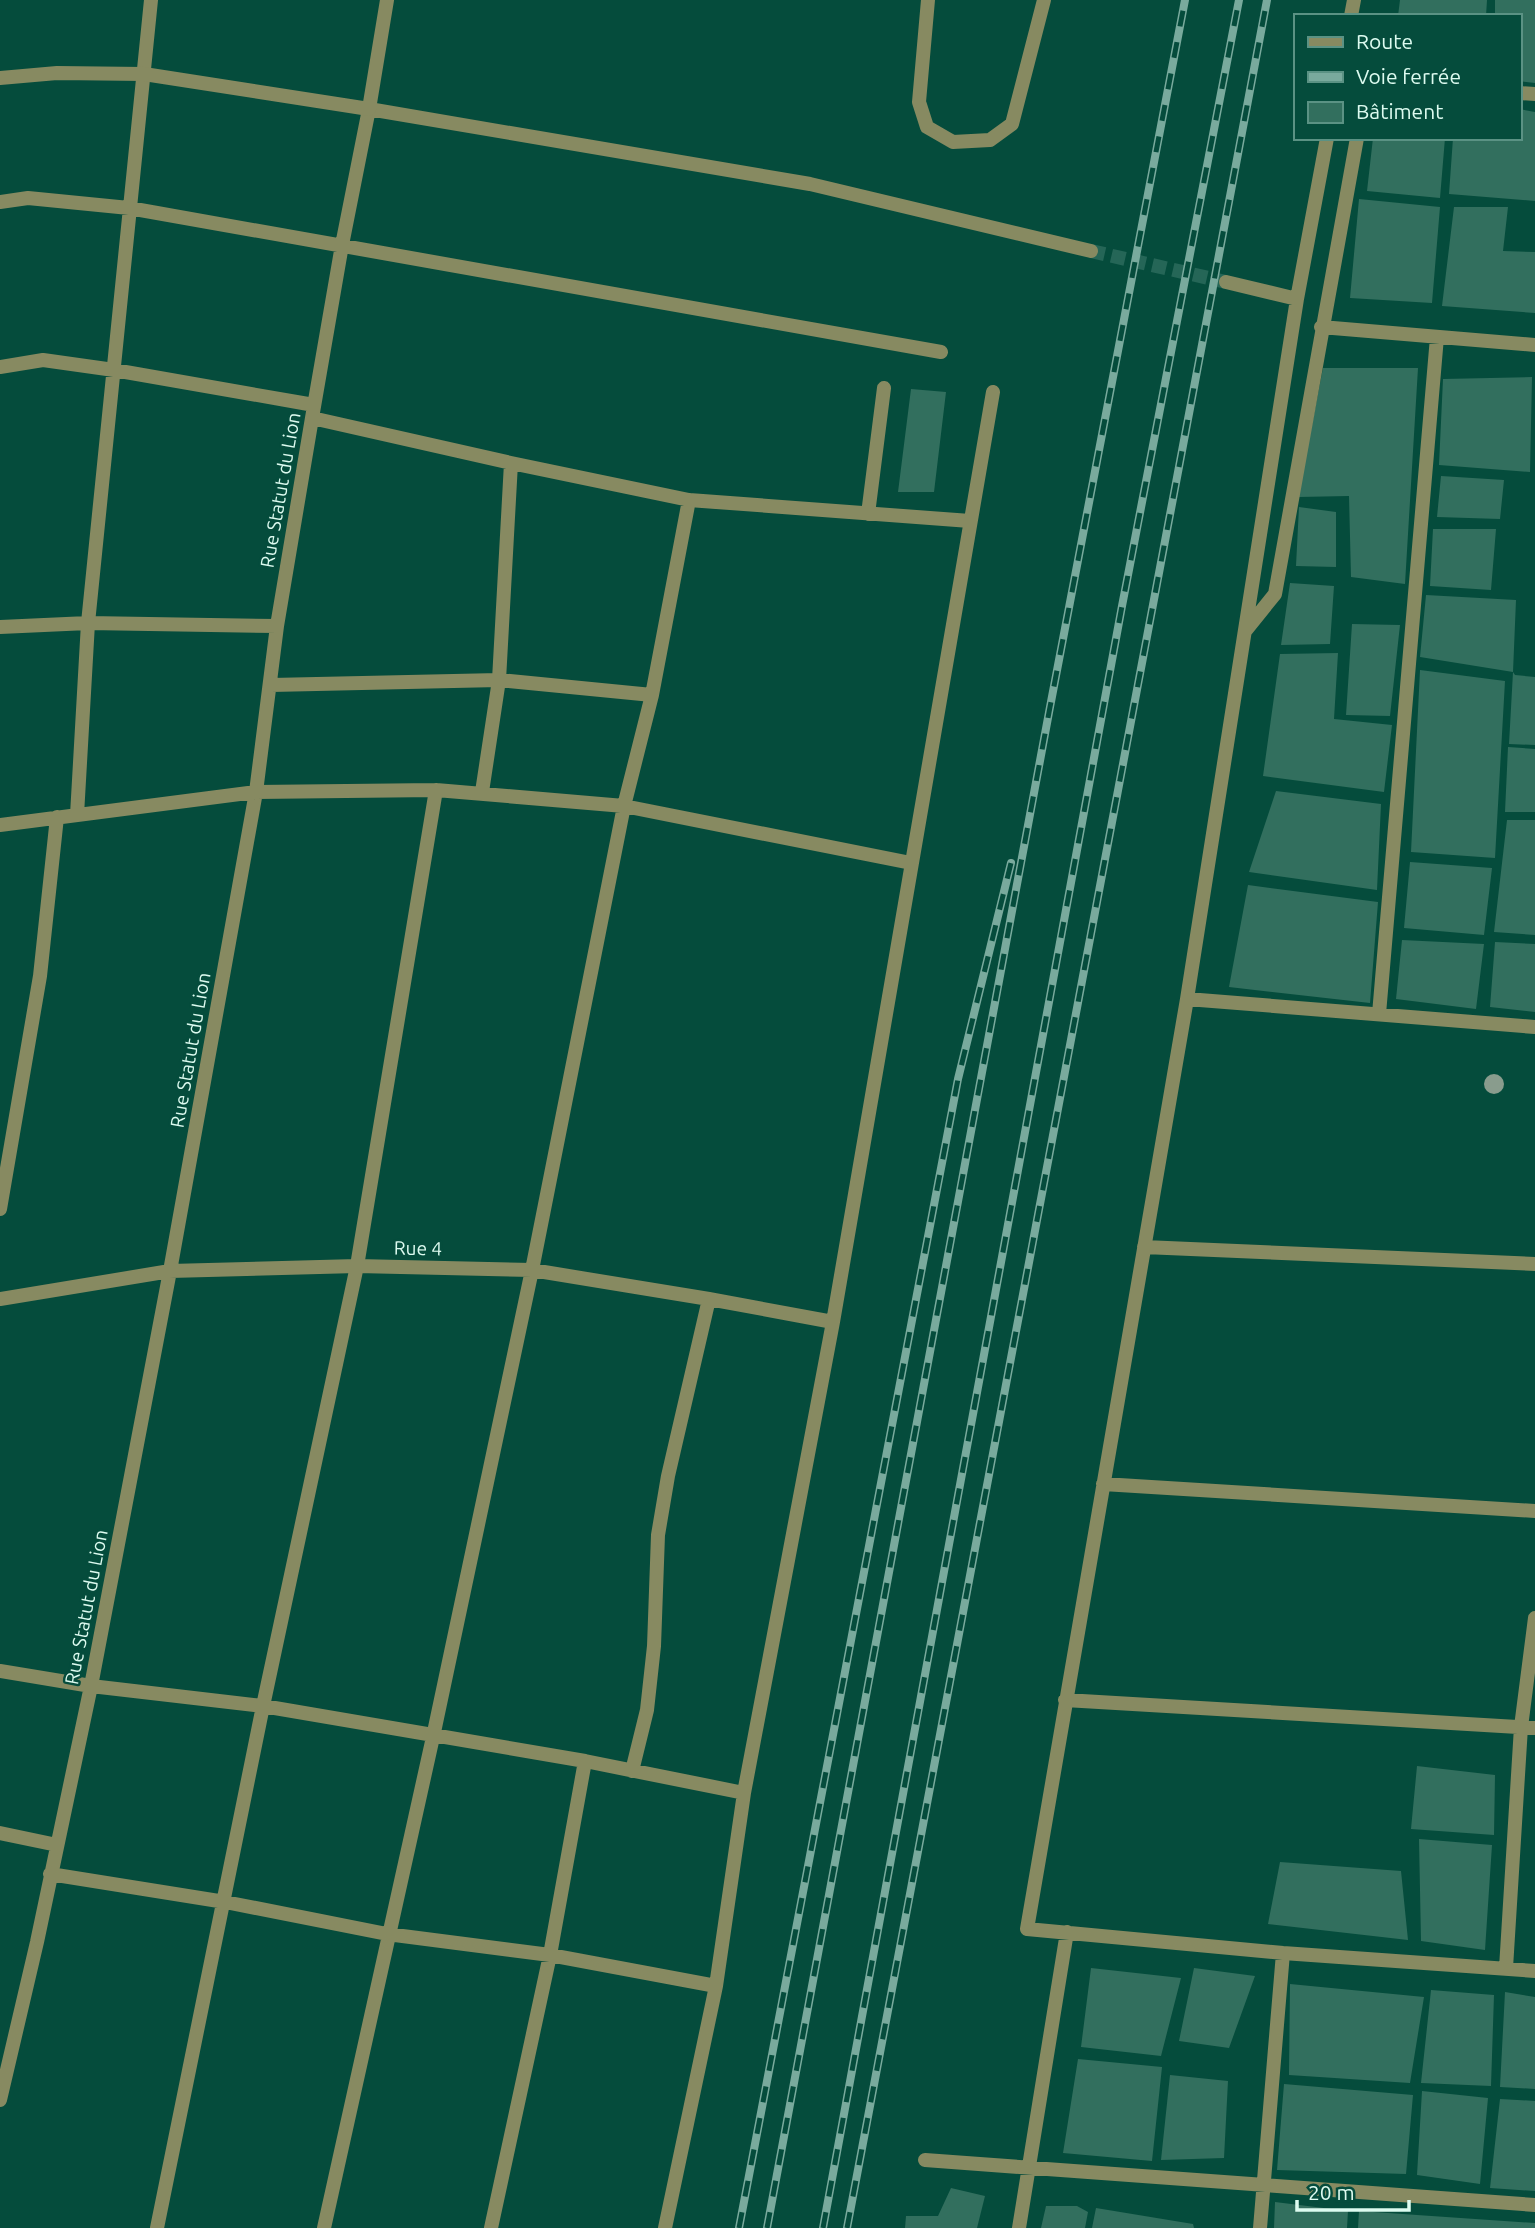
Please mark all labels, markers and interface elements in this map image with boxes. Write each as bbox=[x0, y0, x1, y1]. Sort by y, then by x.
legend bbox=[1294, 14, 1521, 140]
text: Route bbox=[1356, 29, 1413, 53]
text: Voie ferrée bbox=[1356, 64, 1461, 88]
text: Bâtiment bbox=[1356, 99, 1443, 123]
street label: Rue Statut du Lion bbox=[256, 411, 304, 569]
street label: Rue Statut du Lion bbox=[166, 971, 214, 1129]
street label: Rue 4 bbox=[394, 1237, 442, 1259]
street label: Rue Statut du Lion bbox=[60, 1528, 112, 1686]
scale bar bbox=[1297, 2168, 1409, 2212]
text: 20 m bbox=[1308, 2180, 1355, 2204]

